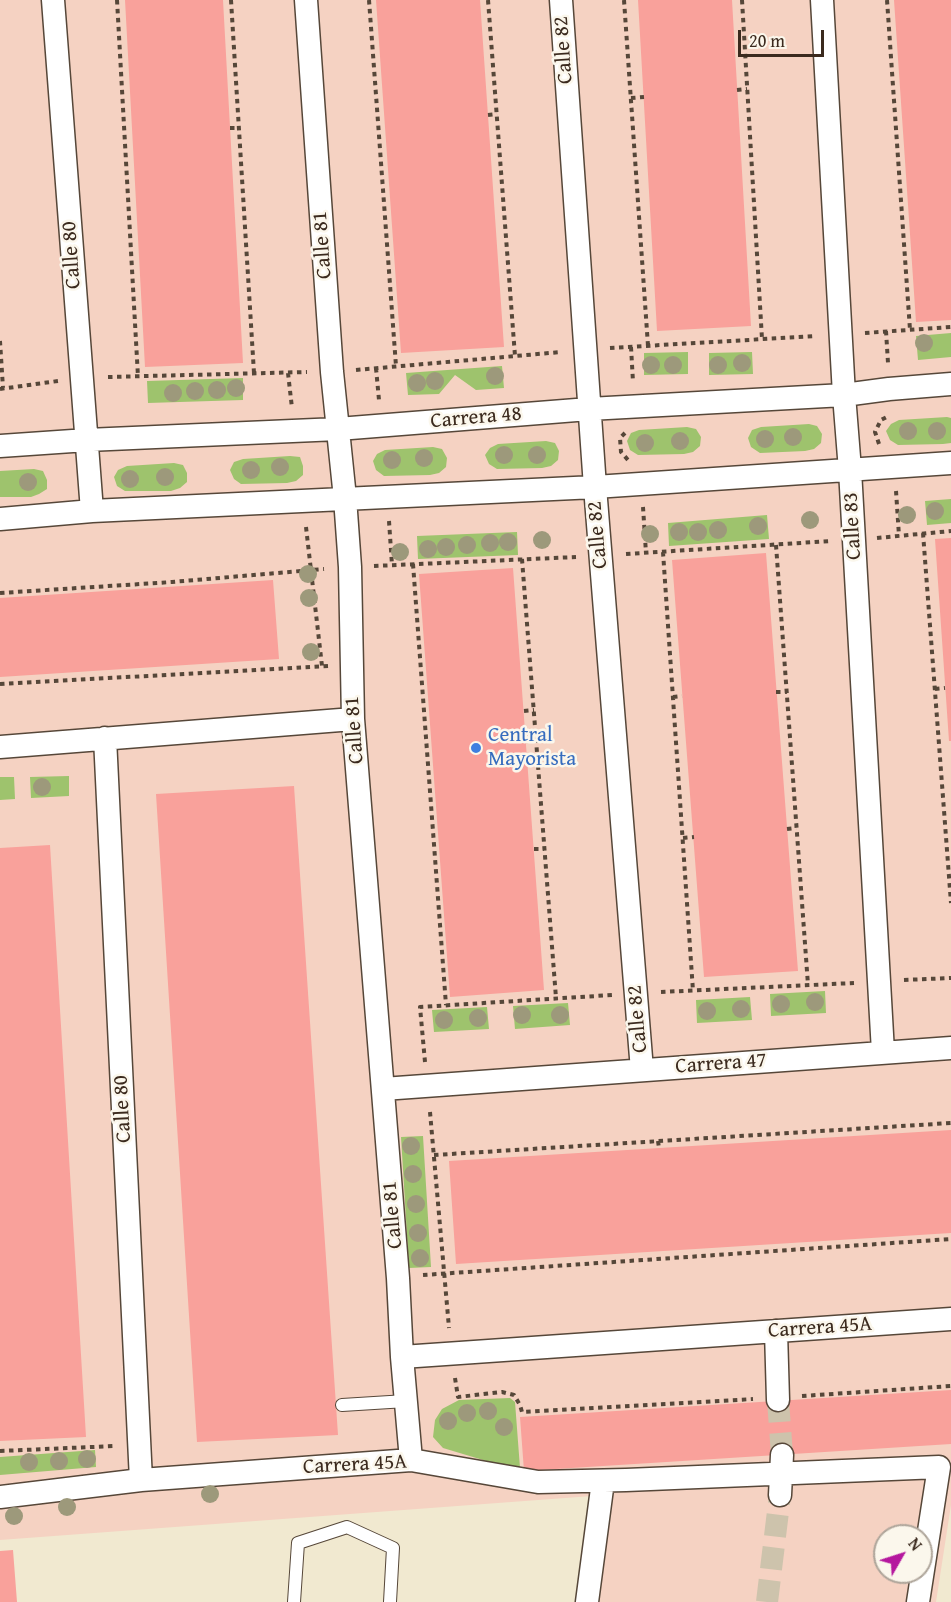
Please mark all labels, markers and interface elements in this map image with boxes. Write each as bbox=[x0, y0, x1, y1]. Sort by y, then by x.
street label: Calle 82 bbox=[549, 15, 579, 85]
scale bar bbox=[741, 18, 826, 56]
text: 20 m bbox=[749, 27, 785, 54]
street label: Calle 81 bbox=[308, 210, 338, 280]
street label: Calle 80 bbox=[57, 220, 87, 290]
street label: Carrera 48 bbox=[429, 401, 523, 435]
street label: Calle 83 bbox=[839, 491, 867, 561]
street label: Calle 82 bbox=[582, 500, 614, 570]
street label: Calle 81 bbox=[340, 695, 370, 765]
place label: Central Mayorista bbox=[488, 723, 576, 773]
marker: Central Mayorista bbox=[469, 741, 483, 755]
street label: Calle 82 bbox=[622, 984, 654, 1054]
street label: Carrera 47 bbox=[675, 1048, 767, 1080]
street label: Calle 80 bbox=[109, 1074, 137, 1144]
street label: Calle 81 bbox=[377, 1180, 409, 1250]
street label: Carrera 45A bbox=[767, 1312, 873, 1344]
street label: Carrera 45A bbox=[302, 1450, 408, 1480]
north arrow bbox=[873, 1524, 933, 1584]
text: N bbox=[903, 1532, 928, 1556]

